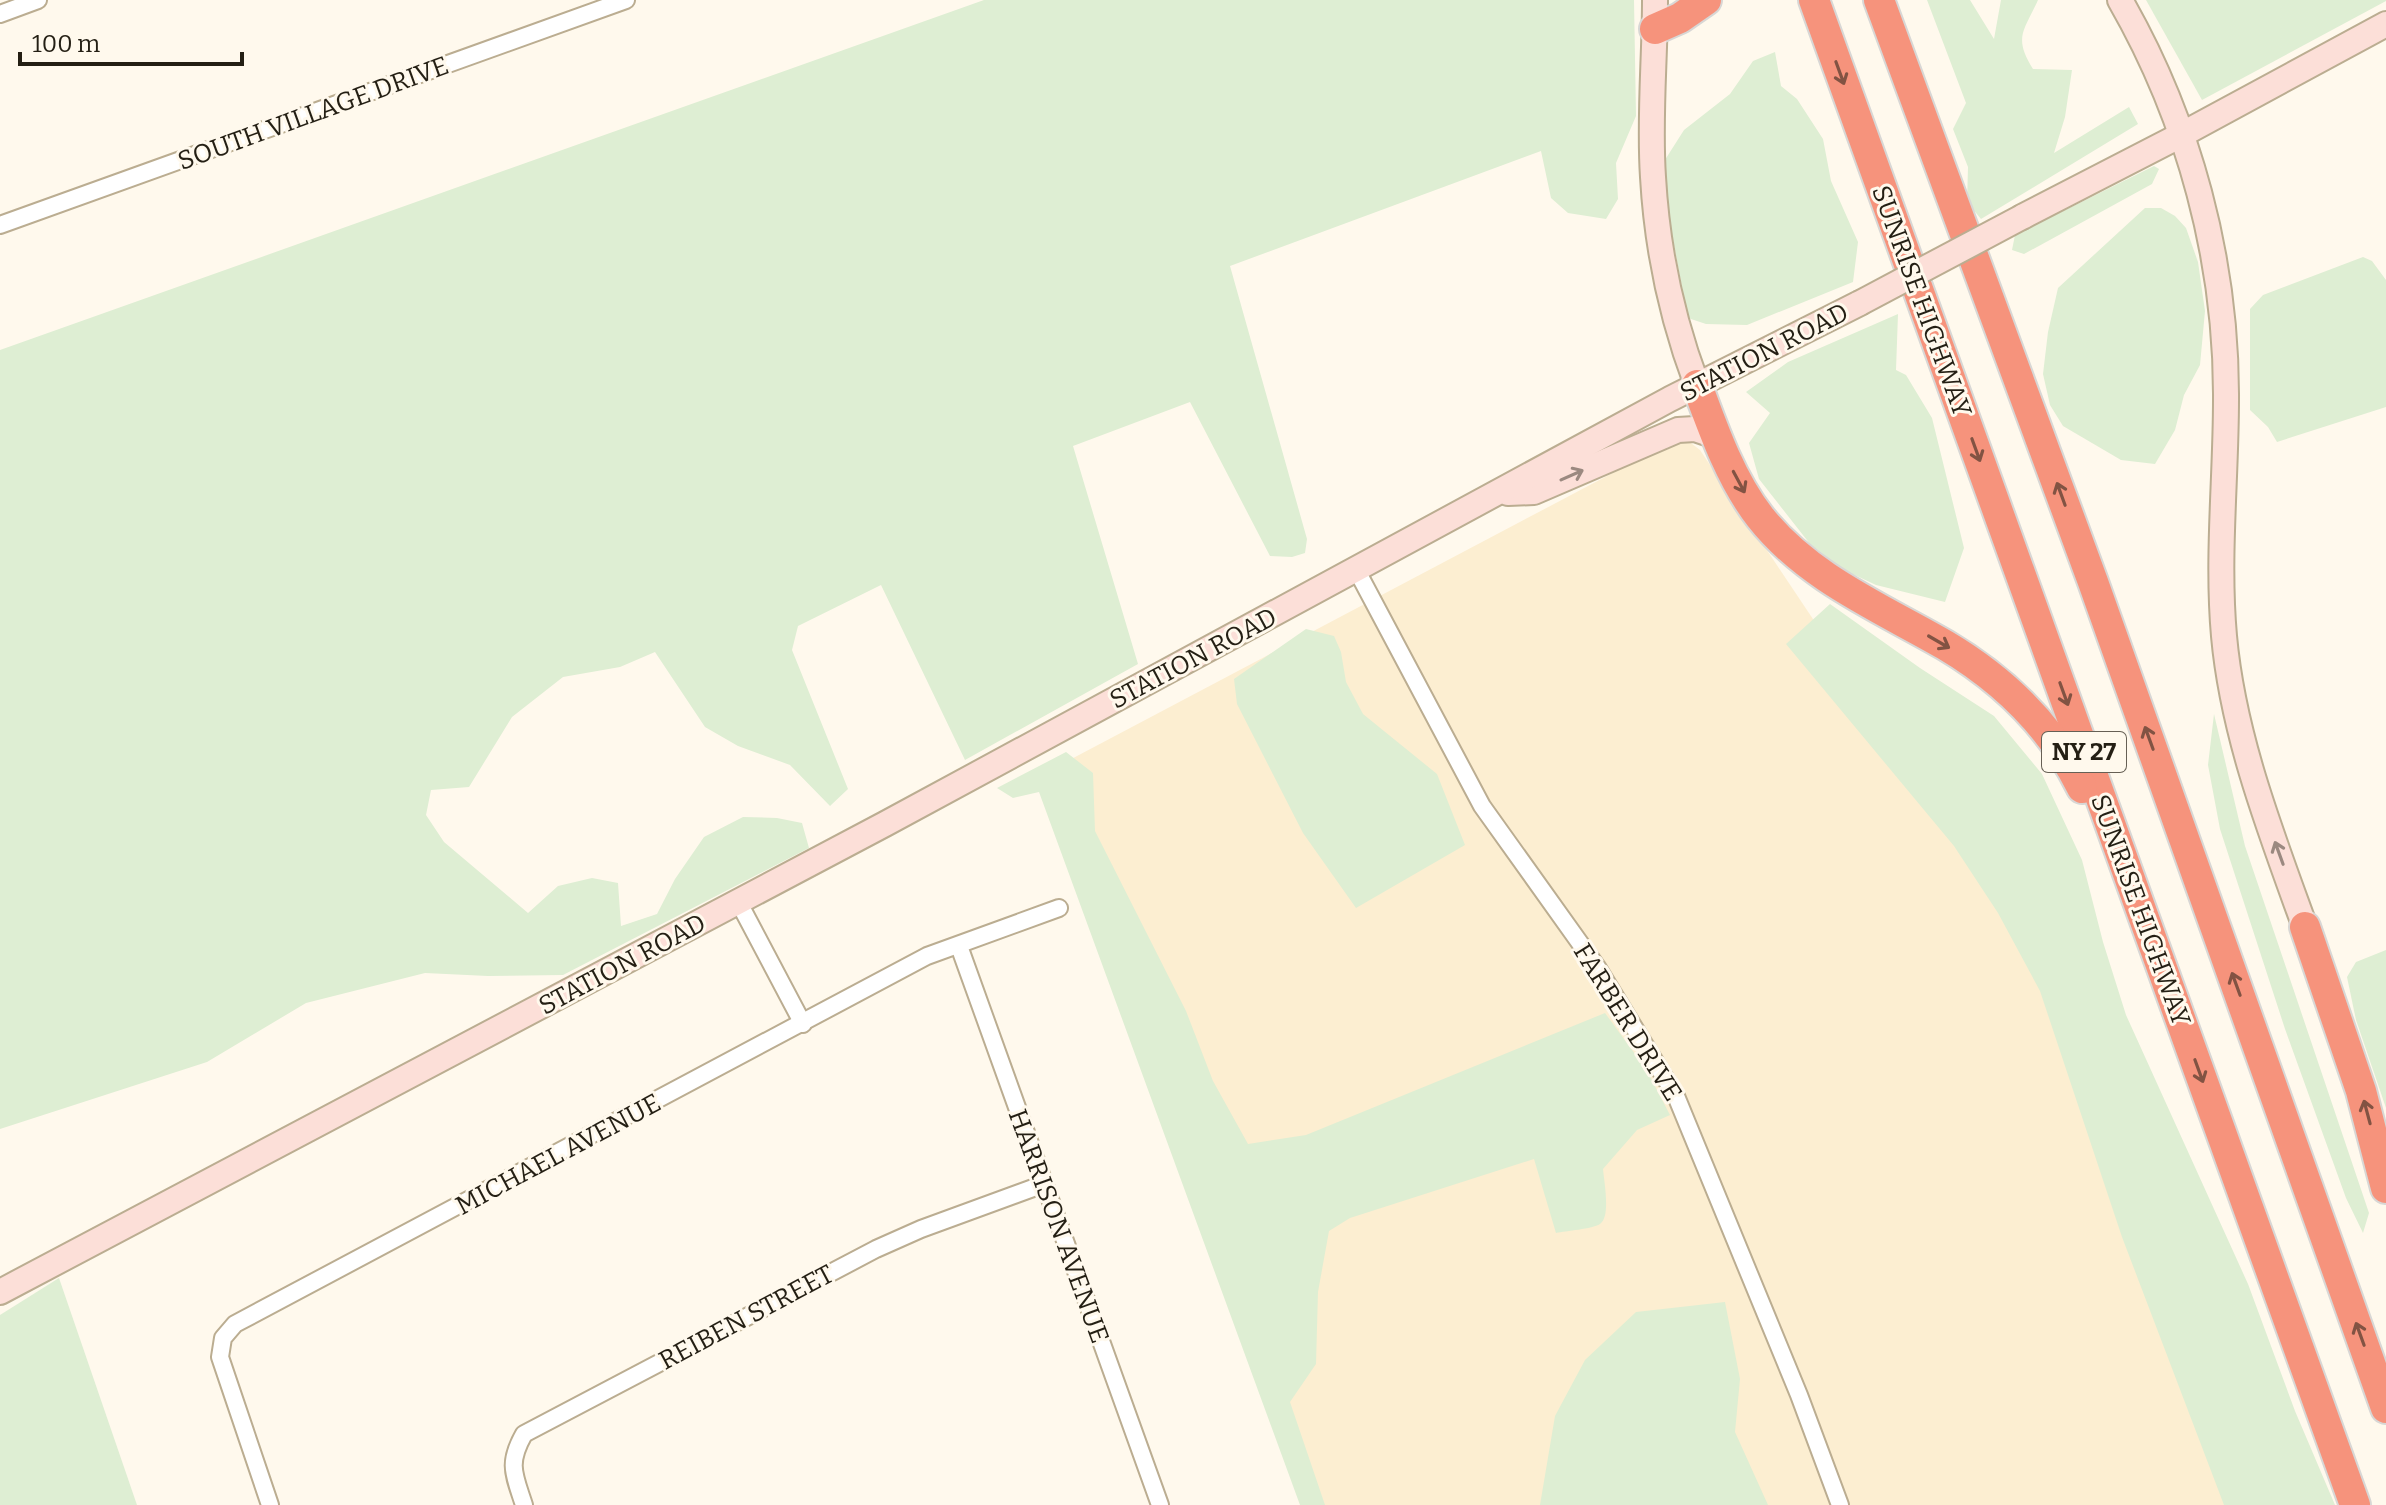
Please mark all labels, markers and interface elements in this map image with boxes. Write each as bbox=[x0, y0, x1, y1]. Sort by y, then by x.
scale bar bbox=[20, 16, 242, 66]
text: 100 m bbox=[32, 30, 100, 58]
street label: SOUTH VILLAGE DRIVE bbox=[174, 50, 453, 177]
one-way arrow bbox=[1834, 61, 1848, 85]
street label: SUNRISE HIGHWAY bbox=[1865, 181, 1978, 421]
street label: STATION ROAD bbox=[1675, 297, 1854, 408]
one-way arrow bbox=[1969, 437, 1984, 462]
one-way arrow bbox=[1560, 466, 1584, 481]
one-way arrow bbox=[1732, 470, 1748, 494]
one-way arrow bbox=[2053, 482, 2067, 507]
street label: STATION ROAD bbox=[1104, 601, 1282, 716]
one-way arrow bbox=[1927, 634, 1950, 650]
one-way arrow bbox=[2057, 682, 2072, 707]
one-way arrow bbox=[2140, 726, 2155, 751]
road number: NY 27 bbox=[2042, 732, 2126, 772]
street label: SUNRISE HIGHWAY bbox=[2084, 790, 2197, 1030]
one-way arrow bbox=[2271, 842, 2285, 866]
street label: STATION ROAD bbox=[533, 907, 711, 1022]
street label: FARBER DRIVE bbox=[1567, 938, 1688, 1107]
one-way arrow bbox=[2227, 971, 2242, 996]
one-way arrow bbox=[2193, 1058, 2207, 1083]
street label: MICHAEL AVENUE bbox=[450, 1087, 666, 1222]
one-way arrow bbox=[2358, 1100, 2373, 1126]
street label: HARRISON AVENUE bbox=[1002, 1105, 1115, 1347]
street label: REIBEN STREET bbox=[654, 1258, 839, 1377]
one-way arrow bbox=[2352, 1322, 2366, 1347]

